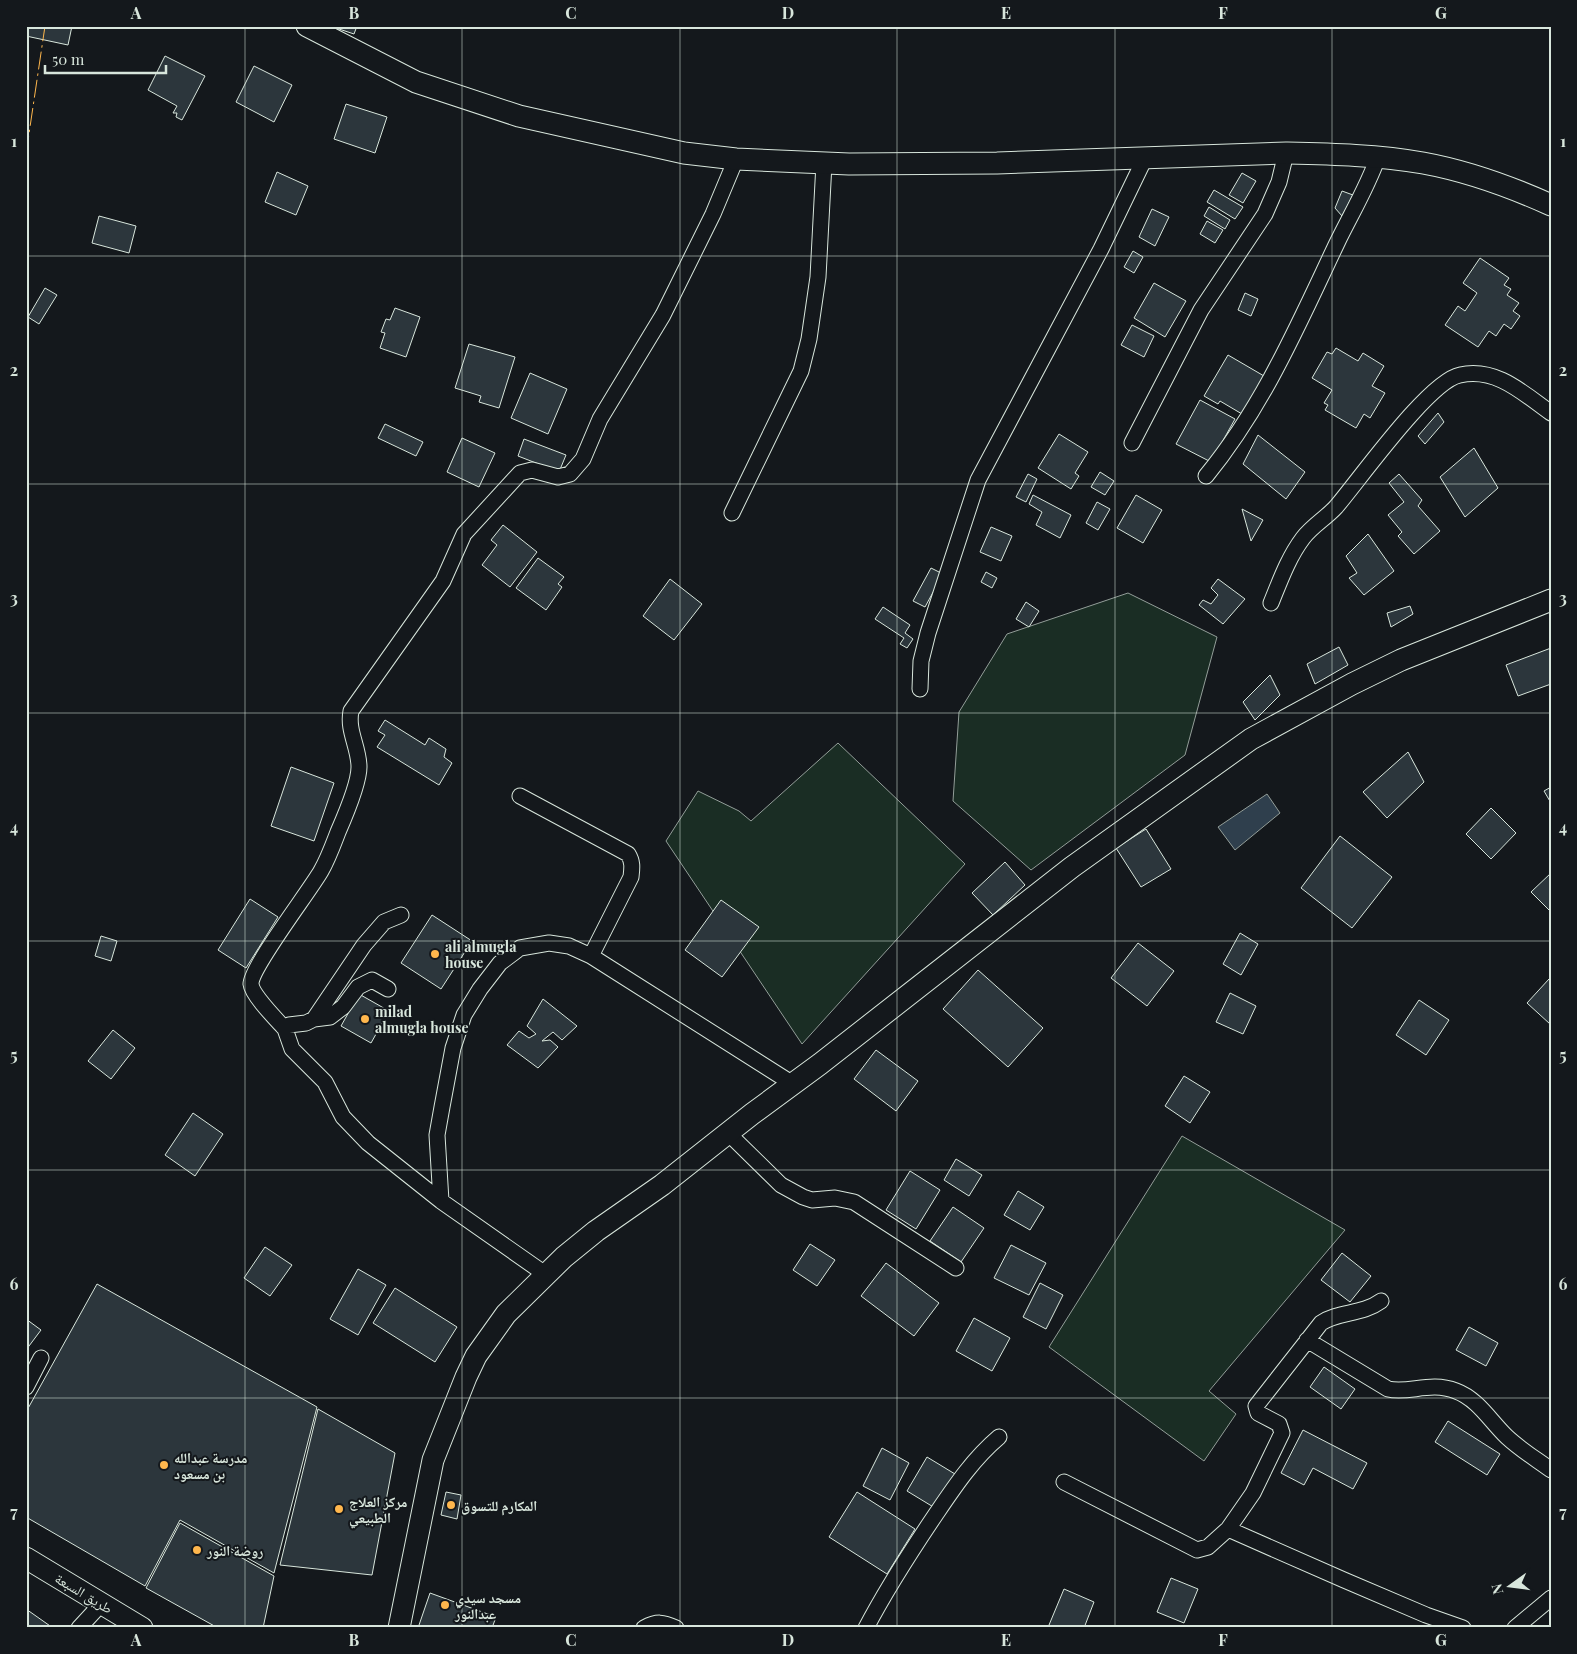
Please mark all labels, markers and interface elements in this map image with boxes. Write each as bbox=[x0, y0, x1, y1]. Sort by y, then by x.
text: A bbox=[130, 2, 142, 23]
text: B bbox=[349, 2, 360, 23]
text: C bbox=[565, 2, 577, 23]
text: D bbox=[782, 2, 794, 23]
text: E bbox=[1001, 2, 1011, 23]
text: F bbox=[1218, 2, 1228, 23]
text: G bbox=[1435, 2, 1447, 23]
scale bar bbox=[45, 42, 166, 74]
text: 50 m bbox=[52, 49, 85, 69]
text: 1 bbox=[11, 130, 17, 151]
text: 1 bbox=[1560, 130, 1566, 151]
text: 2 bbox=[10, 359, 18, 380]
text: 2 bbox=[1559, 359, 1567, 380]
text: 3 bbox=[10, 587, 18, 608]
text: 3 bbox=[1559, 587, 1567, 608]
text: 4 bbox=[10, 816, 18, 837]
text: 4 bbox=[1559, 816, 1567, 837]
place label: ali almugla house bbox=[445, 937, 517, 972]
marker: ali almugla house bbox=[429, 948, 441, 960]
place label: milad almugla house bbox=[375, 1002, 469, 1037]
marker: milad almugla house bbox=[359, 1013, 371, 1025]
text: 5 bbox=[10, 1044, 18, 1065]
text: 5 bbox=[1559, 1044, 1567, 1065]
text: 6 bbox=[10, 1273, 19, 1294]
text: 6 bbox=[1559, 1273, 1568, 1294]
place label: مدرسة عبدالله بن مسعود bbox=[174, 1448, 247, 1483]
marker: مدرسة عبدالله بن مسعود bbox=[158, 1459, 170, 1471]
place label: مركز العلاج الطبيعي bbox=[349, 1492, 407, 1529]
place label: المكارم للتسوق bbox=[461, 1496, 537, 1516]
marker: المكارم للتسوق bbox=[445, 1499, 457, 1511]
text: 7 bbox=[10, 1501, 18, 1522]
text: 7 bbox=[1559, 1501, 1567, 1522]
marker: مركز العلاج الطبيعي bbox=[333, 1503, 345, 1515]
place label: روضة النور bbox=[206, 1541, 263, 1560]
marker: روضة النور bbox=[191, 1544, 203, 1556]
north arrow bbox=[1484, 1562, 1534, 1612]
street label: طريق السبعة bbox=[51, 1568, 116, 1618]
text: N bbox=[1486, 1582, 1507, 1596]
place label: مسجد سيدي عبدالنور bbox=[454, 1588, 521, 1623]
marker: مسجد سيدي عبدالنور bbox=[439, 1599, 451, 1611]
text: A bbox=[130, 1629, 142, 1650]
text: B bbox=[349, 1629, 360, 1650]
text: C bbox=[565, 1629, 577, 1650]
text: D bbox=[782, 1629, 794, 1650]
text: E bbox=[1001, 1629, 1011, 1650]
text: F bbox=[1218, 1629, 1228, 1650]
text: G bbox=[1435, 1629, 1447, 1650]

